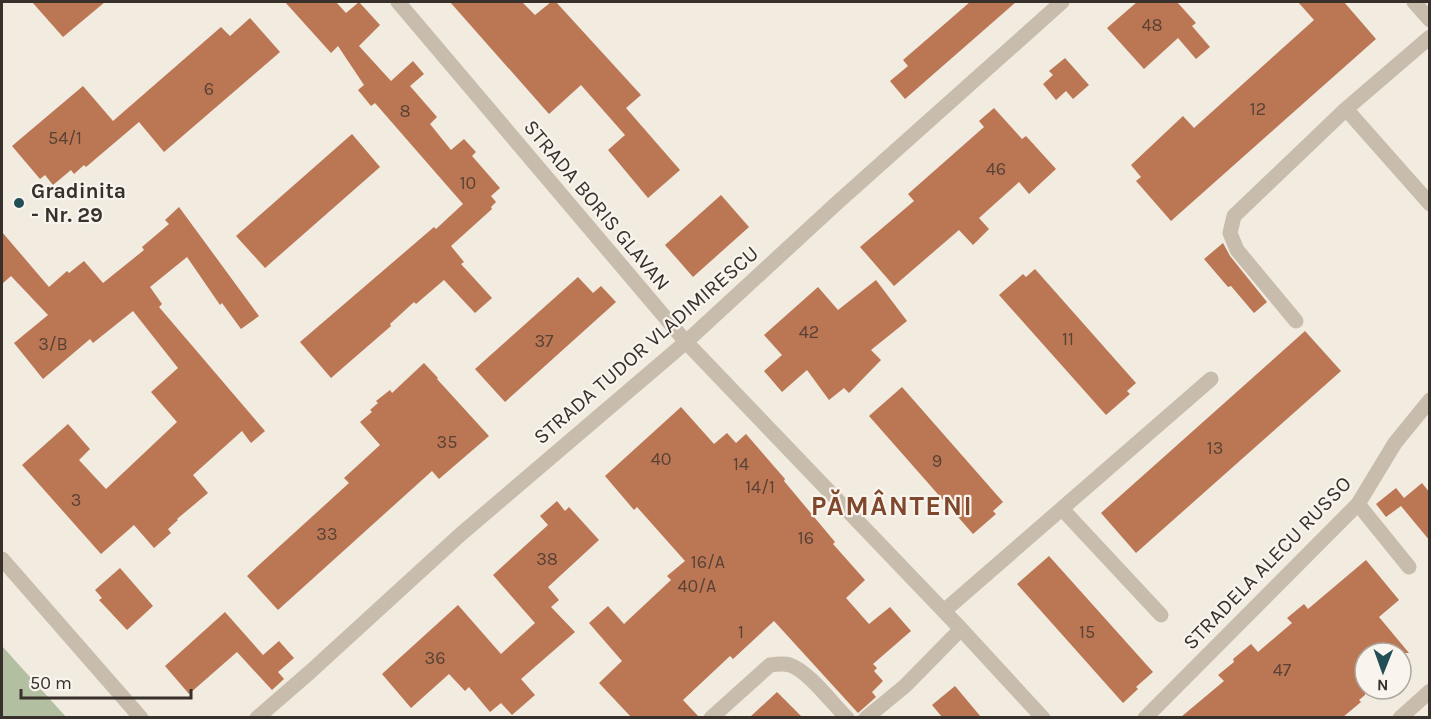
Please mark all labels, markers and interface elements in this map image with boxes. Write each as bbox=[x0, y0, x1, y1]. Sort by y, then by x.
house number: 48 bbox=[1141, 14, 1163, 36]
house number: 6 bbox=[204, 78, 214, 100]
house number: 12 bbox=[1250, 98, 1266, 120]
house number: 8 bbox=[399, 100, 411, 122]
street label: STRADA BORIS GLAVAN bbox=[519, 115, 675, 295]
house number: 54/1 bbox=[48, 127, 82, 149]
house number: 46 bbox=[986, 158, 1006, 180]
house number: 10 bbox=[460, 172, 476, 194]
place label: Gradinita - Nr. 29 bbox=[31, 179, 126, 227]
marker: Gradinita - Nr. 29 bbox=[12, 196, 26, 210]
street label: STRADA TUDOR VLADIMIRESCU bbox=[529, 241, 763, 449]
house number: 42 bbox=[799, 321, 819, 343]
house number: 11 bbox=[1062, 328, 1074, 350]
house number: 37 bbox=[534, 330, 554, 352]
house number: 3/B bbox=[38, 333, 68, 355]
house number: 35 bbox=[437, 431, 457, 453]
house number: 13 bbox=[1207, 437, 1223, 459]
house number: 40 bbox=[651, 448, 671, 470]
house number: 9 bbox=[932, 450, 942, 472]
house number: 14 bbox=[733, 453, 749, 475]
street label: STRADELA ALECU RUSSO bbox=[1178, 471, 1356, 655]
house number: 14/1 bbox=[745, 476, 775, 498]
district label: PĂMÂNTENI bbox=[811, 488, 973, 522]
house number: 3 bbox=[71, 489, 81, 511]
house number: 33 bbox=[316, 523, 338, 545]
house number: 16 bbox=[798, 527, 814, 549]
house number: 38 bbox=[536, 548, 558, 570]
house number: 16/A bbox=[691, 551, 725, 573]
house number: 40/A bbox=[678, 575, 716, 597]
house number: 1 bbox=[738, 621, 744, 643]
house number: 15 bbox=[1079, 621, 1095, 643]
north arrow bbox=[1353, 641, 1413, 701]
house number: 36 bbox=[425, 647, 445, 669]
house number: 47 bbox=[1273, 659, 1292, 681]
scale bar bbox=[21, 662, 190, 700]
text: 50 m bbox=[30, 672, 72, 694]
text: N bbox=[1377, 676, 1389, 695]

